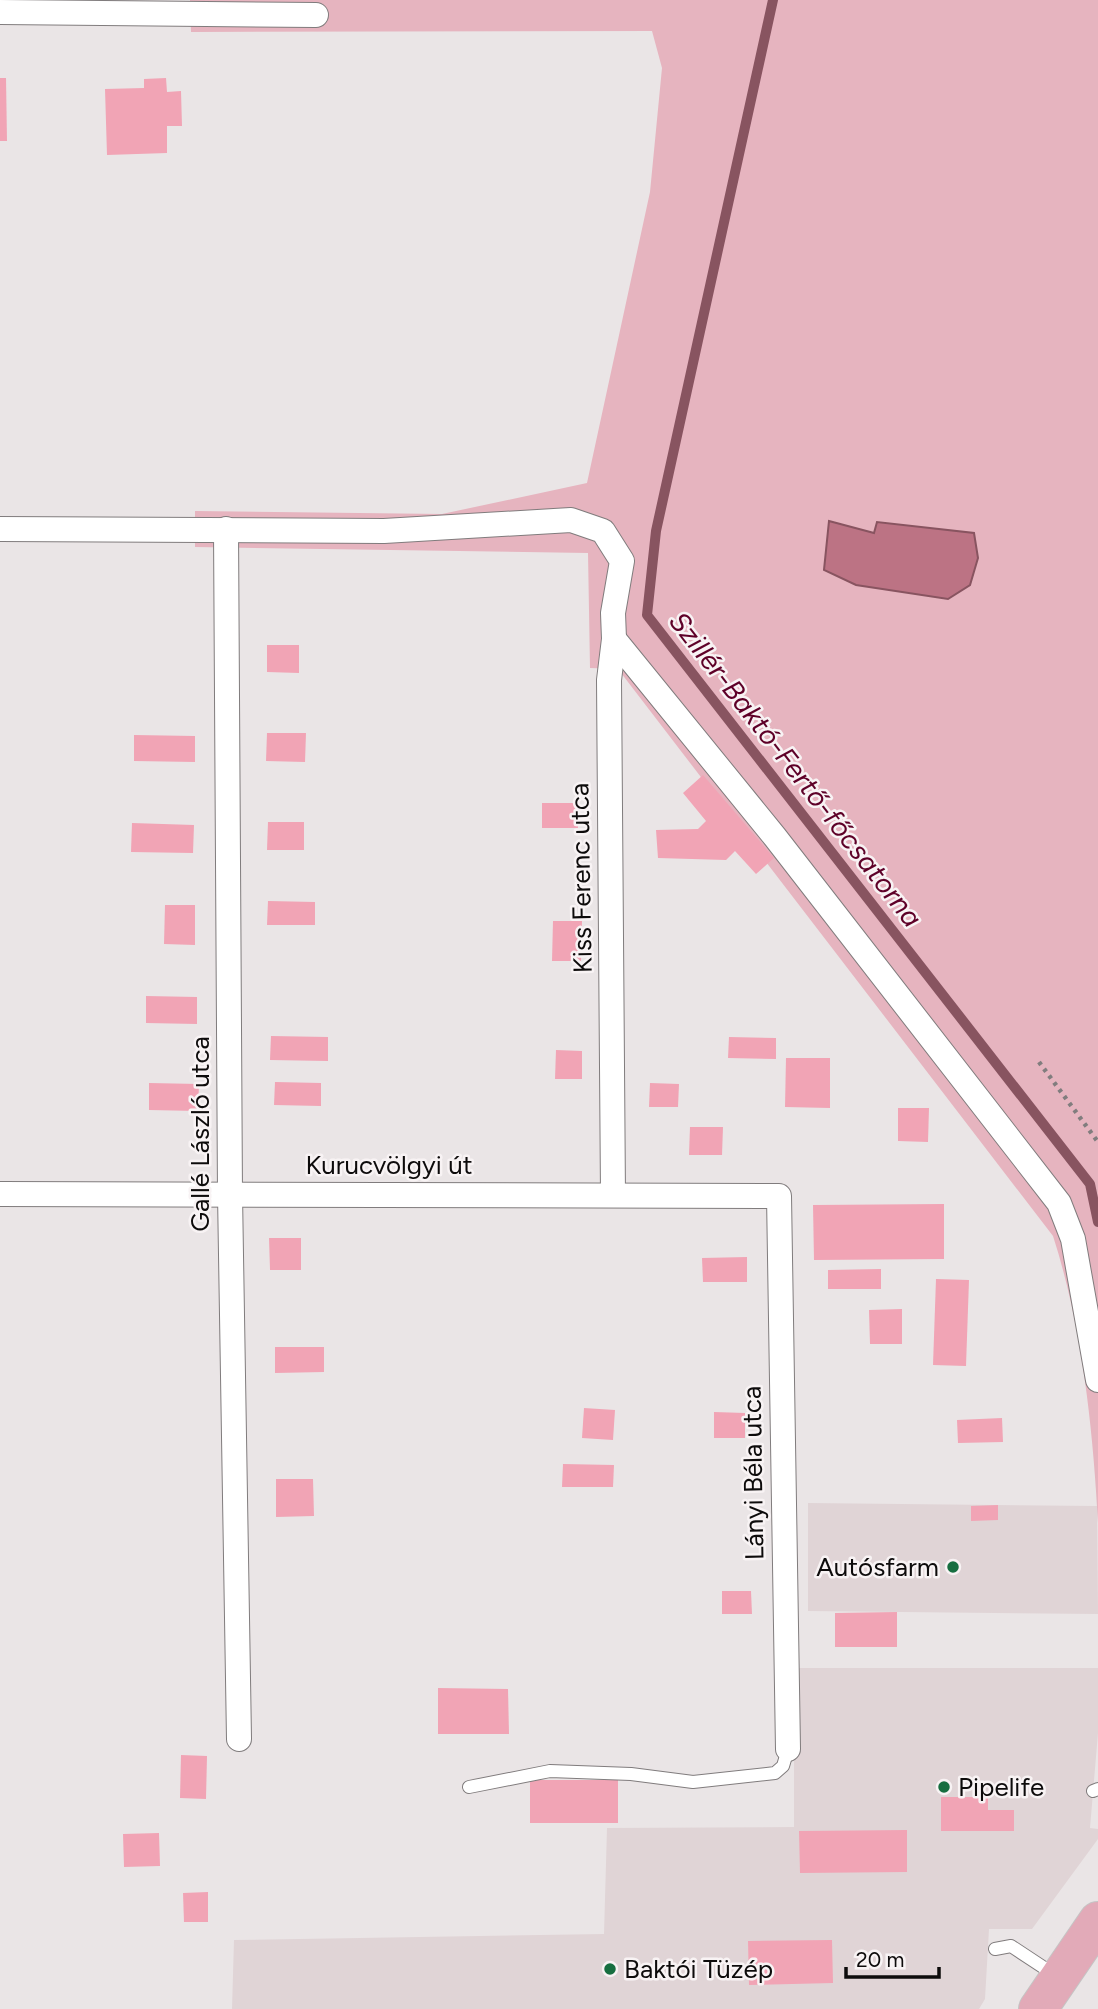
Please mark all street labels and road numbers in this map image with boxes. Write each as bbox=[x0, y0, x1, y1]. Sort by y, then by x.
street label: Kiss Ferenc utca bbox=[563, 783, 599, 973]
street label: Gallé László utca bbox=[184, 1036, 216, 1232]
street label: Kurucvölgyi út bbox=[305, 1149, 473, 1181]
street label: Lányi Béla utca bbox=[735, 1386, 771, 1560]

